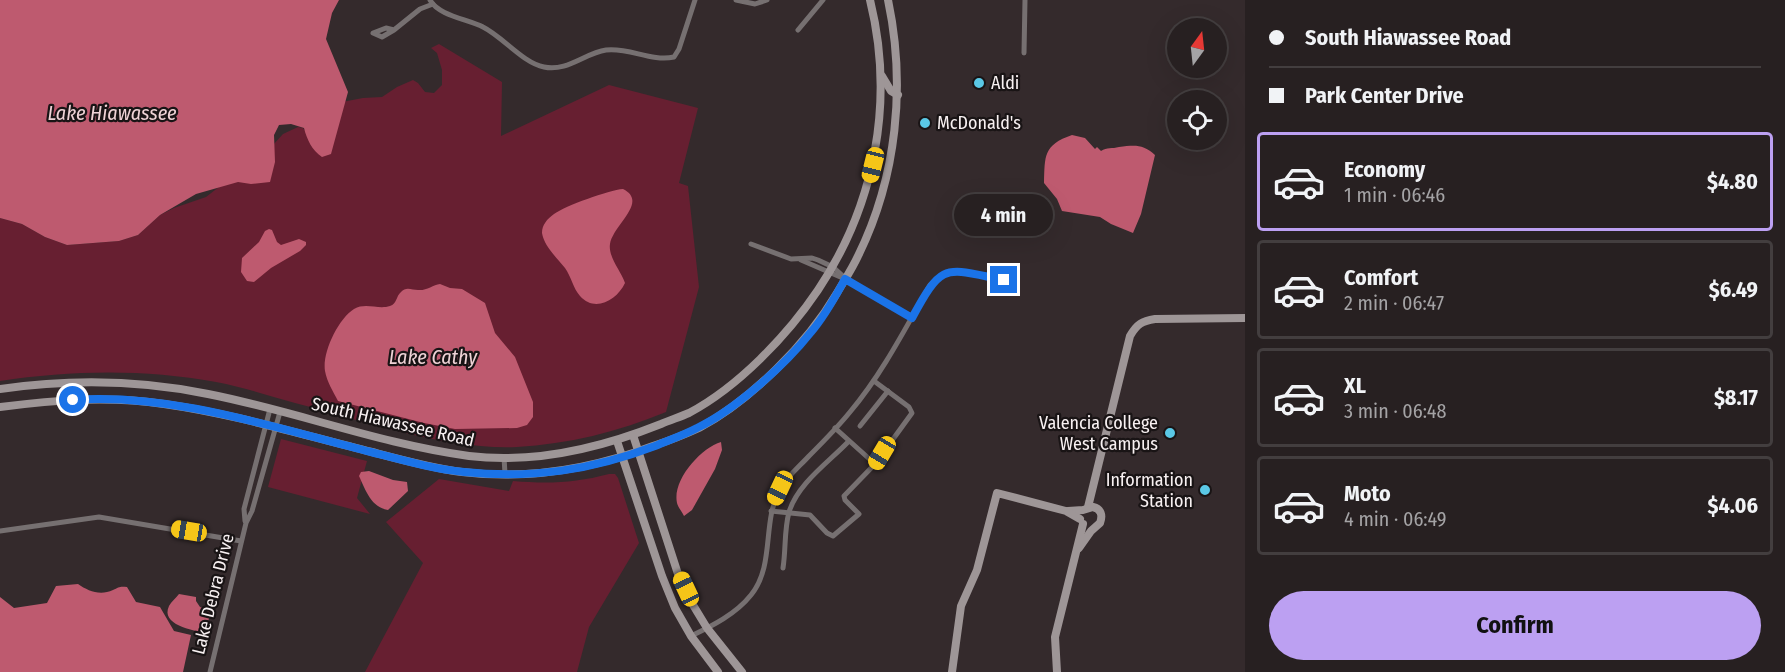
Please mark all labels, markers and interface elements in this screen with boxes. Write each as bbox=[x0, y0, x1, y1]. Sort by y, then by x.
north arrow bbox=[1167, 18, 1227, 78]
map controls bbox=[1167, 18, 1227, 150]
text: South Hiawassee Road bbox=[1305, 24, 1511, 51]
place label: Aldi bbox=[991, 72, 1019, 94]
marker: Aldi bbox=[972, 76, 986, 90]
text: Park Center Drive bbox=[1305, 82, 1464, 109]
button: locate bbox=[1167, 90, 1227, 150]
water label: Lake Hiawassee bbox=[47, 101, 177, 125]
place label: McDonald's bbox=[937, 112, 1021, 134]
marker: McDonald's bbox=[918, 116, 932, 130]
car bbox=[860, 145, 886, 185]
icon: car bbox=[1272, 155, 1326, 209]
text: Economy bbox=[1344, 156, 1425, 183]
text: $4.80 bbox=[1707, 168, 1758, 195]
text: 1 min · 06:46 bbox=[1344, 183, 1445, 207]
callout: 4 min bbox=[954, 193, 1054, 235]
text: 4 min bbox=[981, 203, 1026, 227]
icon: car bbox=[1272, 263, 1326, 317]
text: Comfort bbox=[1344, 264, 1418, 291]
route end bbox=[990, 266, 1017, 293]
text: $6.49 bbox=[1709, 276, 1758, 303]
text: 2 min · 06:47 bbox=[1344, 291, 1444, 315]
water label: Lake Cathy bbox=[389, 345, 478, 369]
icon: car bbox=[1272, 371, 1326, 425]
text: XL bbox=[1344, 372, 1366, 399]
text: $8.17 bbox=[1714, 384, 1758, 411]
route start bbox=[59, 386, 86, 413]
street label: South Hiawassee Road bbox=[309, 393, 477, 451]
text: 3 min · 06:48 bbox=[1344, 399, 1446, 423]
place label: Valencia College West Campus bbox=[1039, 412, 1158, 455]
marker: Valencia College West Campus bbox=[1163, 426, 1177, 440]
car bbox=[865, 433, 899, 473]
car bbox=[764, 468, 796, 508]
place label: Information Station bbox=[1106, 469, 1193, 512]
icon: car bbox=[1272, 479, 1326, 533]
text: Moto bbox=[1344, 480, 1391, 507]
marker: Information Station bbox=[1198, 483, 1212, 497]
text: $4.06 bbox=[1707, 492, 1758, 519]
text: 4 min · 06:49 bbox=[1344, 507, 1447, 531]
car bbox=[170, 519, 208, 543]
street label: Lake Debra Drive bbox=[187, 531, 239, 657]
car bbox=[670, 569, 702, 609]
button: Confirm bbox=[1269, 591, 1761, 660]

